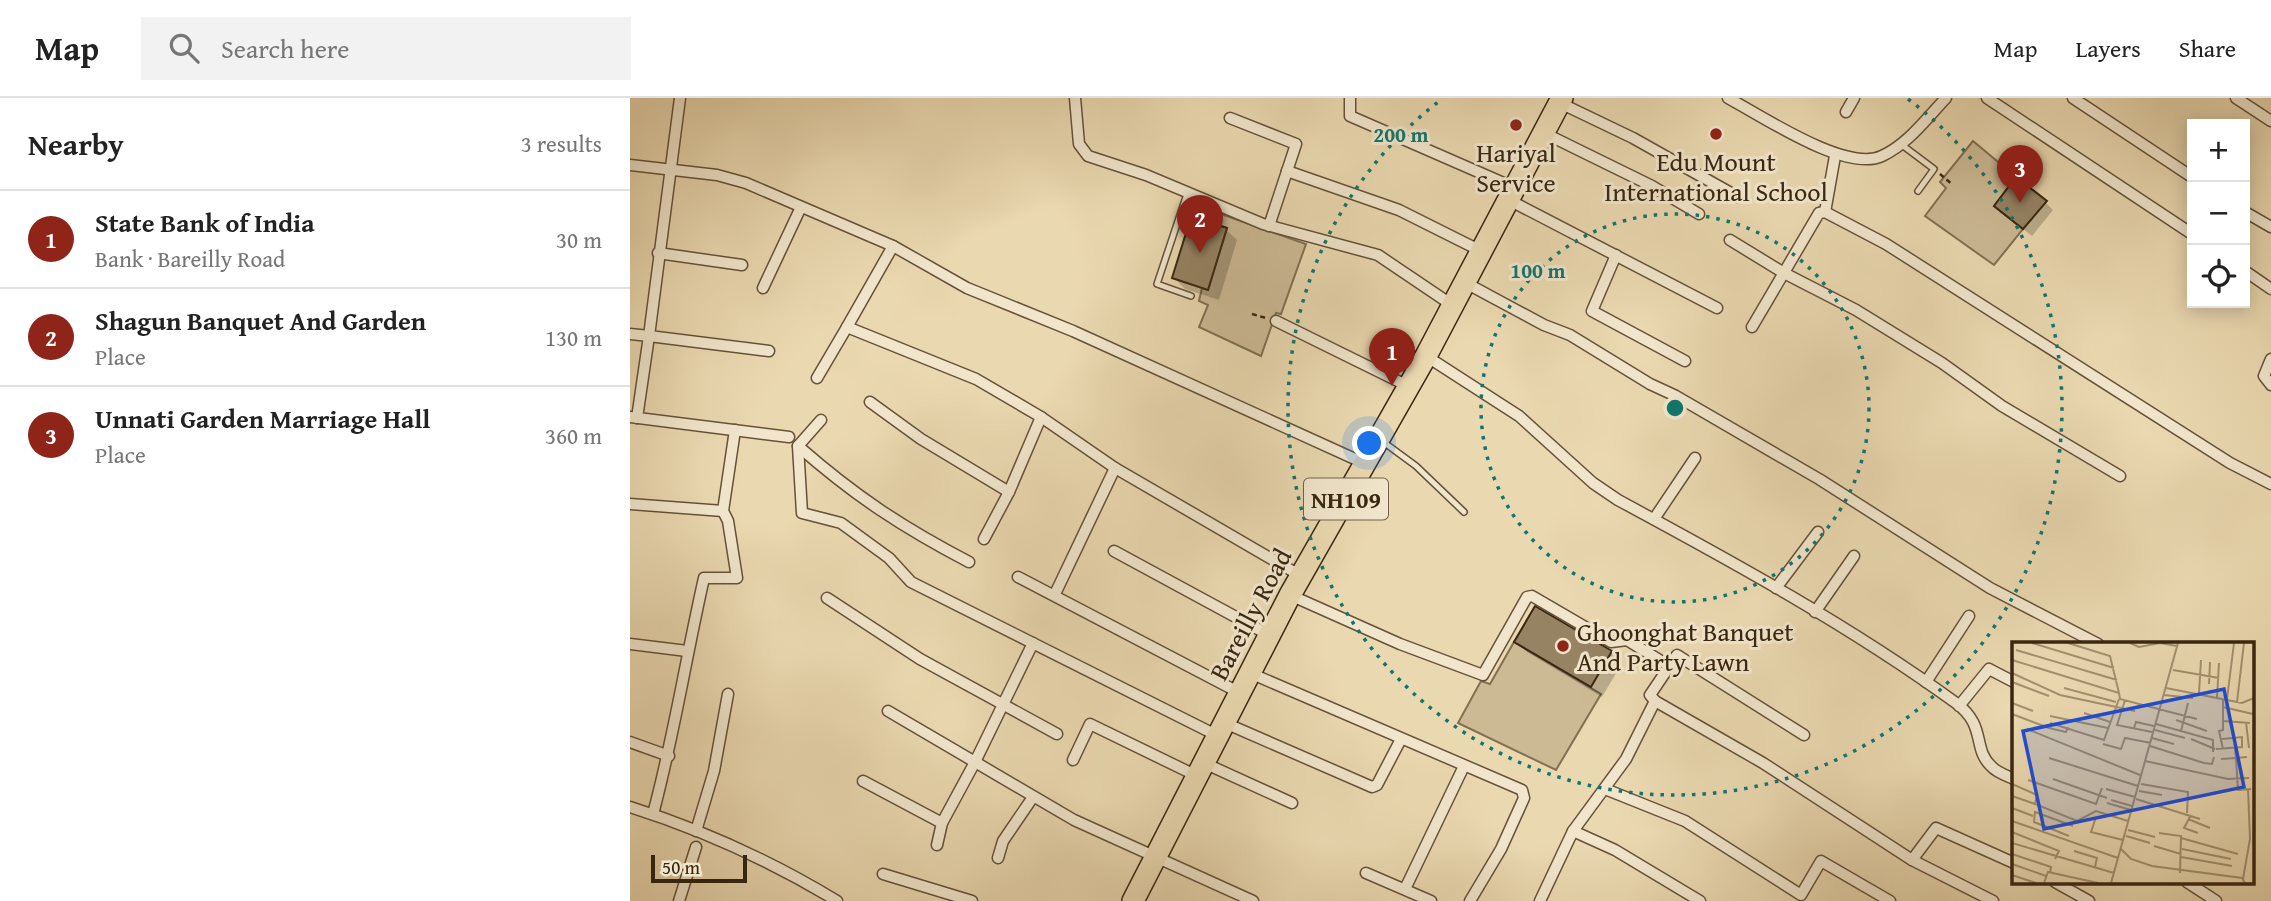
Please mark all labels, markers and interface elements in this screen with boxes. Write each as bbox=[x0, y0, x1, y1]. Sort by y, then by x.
search box bbox=[141, 17, 631, 80]
text: Map bbox=[35, 24, 99, 72]
icon: search bbox=[165, 29, 203, 67]
text: Search here bbox=[221, 29, 349, 68]
text: Map bbox=[1994, 31, 2037, 66]
text: Layers bbox=[2075, 31, 2141, 66]
text: Share bbox=[2179, 31, 2236, 66]
marker: Hariyal Service bbox=[1508, 117, 1524, 133]
text: 200 m bbox=[1373, 119, 1429, 150]
map controls bbox=[2187, 119, 2250, 308]
button: + bbox=[2187, 119, 2250, 182]
text: Nearby bbox=[28, 122, 124, 166]
marker: Edu Mount International School bbox=[1708, 126, 1724, 142]
text: 3 results bbox=[521, 127, 602, 160]
place label: Hariyal Service bbox=[1476, 133, 1556, 202]
place label: Edu Mount International School bbox=[1604, 142, 1828, 211]
pin: 3 bbox=[1997, 145, 2043, 203]
button: − bbox=[2187, 182, 2250, 245]
pin: 2 bbox=[1177, 195, 1223, 253]
text: State Bank of India bbox=[95, 203, 315, 242]
text: 1 bbox=[45, 223, 57, 256]
text: 30 m bbox=[556, 223, 602, 256]
text: Bank · Bareilly Road bbox=[95, 242, 285, 275]
button: locate bbox=[2187, 245, 2250, 308]
text: 100 m bbox=[1510, 255, 1566, 286]
text: Shagun Banquet And Garden bbox=[95, 301, 426, 340]
text: 2 bbox=[45, 321, 57, 354]
text: 130 m bbox=[545, 321, 602, 354]
pin: 1 bbox=[1369, 328, 1415, 386]
text: Place bbox=[95, 340, 146, 373]
centre of rings bbox=[1663, 396, 1687, 420]
text: Unnati Garden Marriage Hall bbox=[95, 399, 430, 438]
text: 3 bbox=[45, 419, 57, 452]
text: 360 m bbox=[545, 419, 602, 452]
your location bbox=[1352, 426, 1386, 460]
text: Place bbox=[95, 438, 146, 471]
road number: NH109 bbox=[1304, 478, 1388, 520]
street label: Bareilly Road bbox=[1199, 541, 1301, 687]
place label: Ghoonghat Banquet And Party Lawn bbox=[1577, 612, 1794, 681]
marker: Ghoonghat Banquet And Party Lawn bbox=[1555, 638, 1571, 654]
inset map bbox=[2012, 642, 2254, 884]
scale bar bbox=[651, 852, 747, 884]
text: 50 m bbox=[662, 853, 700, 881]

